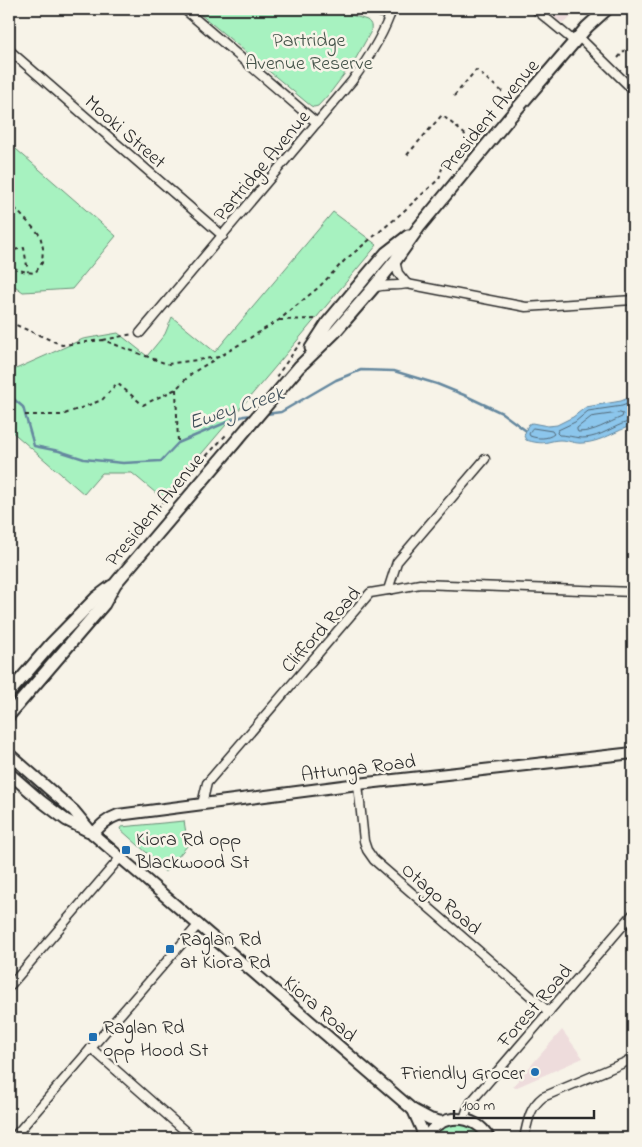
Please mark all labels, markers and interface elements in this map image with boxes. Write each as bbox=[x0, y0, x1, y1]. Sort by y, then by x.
park label: Partridge Avenue Reserve bbox=[245, 27, 373, 79]
street label: President Avenue bbox=[435, 53, 547, 180]
street label: Mooki Street bbox=[77, 89, 172, 177]
street label: Partridge Avenue bbox=[207, 104, 319, 229]
water label: Ewey Creek bbox=[185, 379, 289, 438]
street label: President Avenue bbox=[100, 447, 212, 574]
street label: Clifford Road bbox=[275, 581, 369, 680]
street label: Attunga Road bbox=[299, 748, 417, 792]
place label: Kiora Rd opp Blackwood St bbox=[135, 826, 250, 878]
marker: Kiora Rd opp Blackwood St bbox=[120, 844, 132, 856]
street label: Otago Road bbox=[393, 857, 487, 944]
place label: Raglan Rd at Kiora Rd bbox=[180, 926, 271, 978]
marker: Raglan Rd at Kiora Rd bbox=[164, 943, 176, 955]
street label: Forest Road bbox=[491, 959, 580, 1055]
street label: Kiora Road bbox=[276, 970, 363, 1050]
place label: Raglan Rd opp Hood St bbox=[103, 1014, 209, 1066]
marker: Raglan Rd opp Hood St bbox=[87, 1031, 99, 1043]
place label: Friendly Grocer bbox=[400, 1060, 526, 1089]
marker: Friendly Grocer bbox=[529, 1066, 541, 1078]
scale bar bbox=[454, 1087, 594, 1119]
text: 100 m bbox=[462, 1095, 495, 1117]

